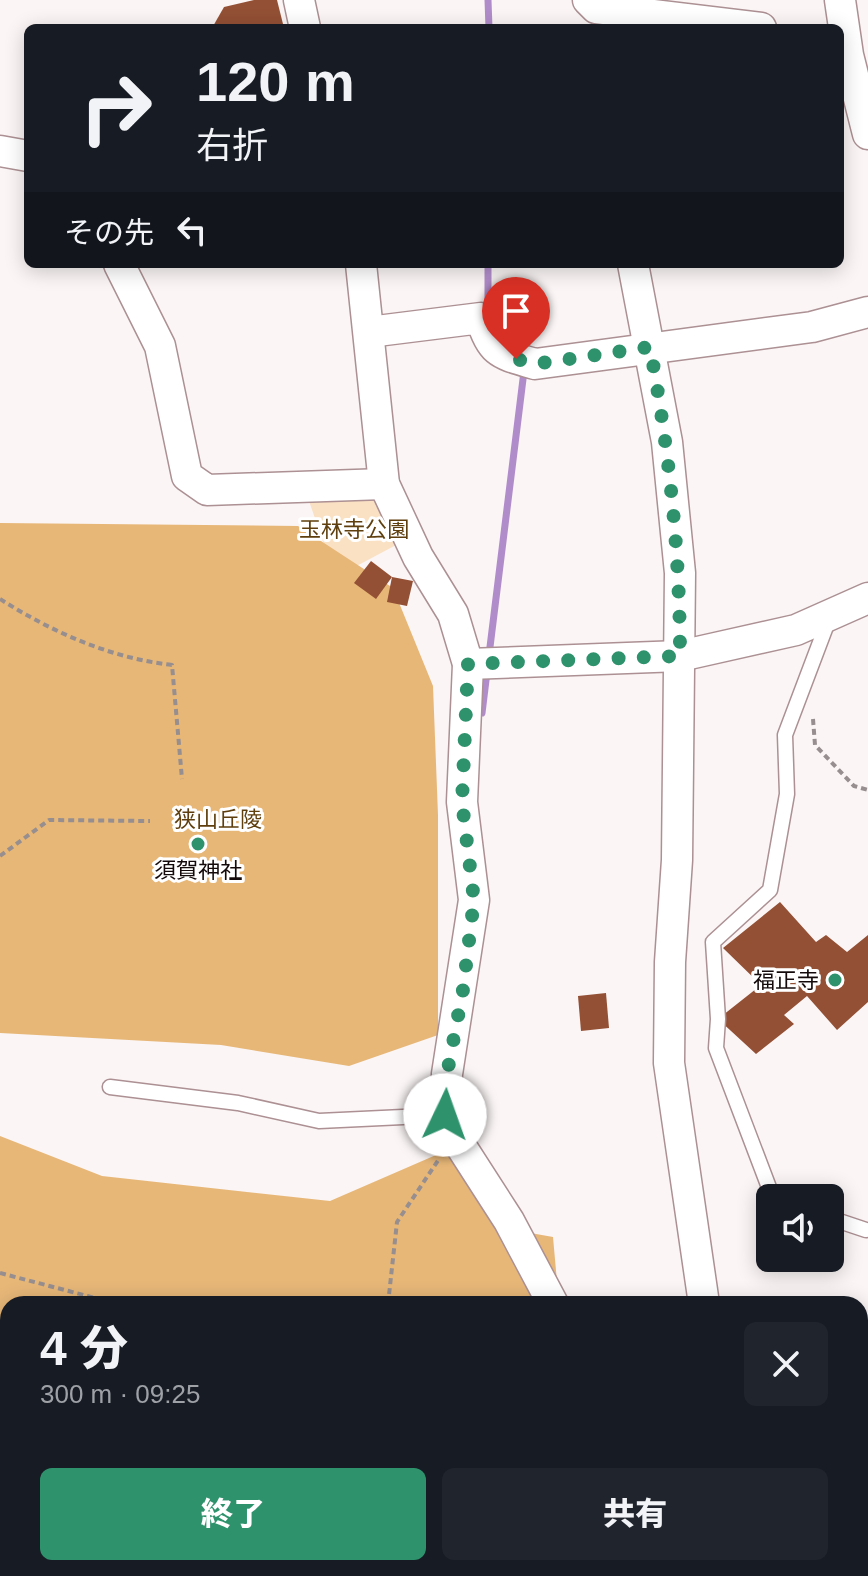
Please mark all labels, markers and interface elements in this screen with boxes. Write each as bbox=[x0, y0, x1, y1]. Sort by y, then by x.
text: 120 m bbox=[196, 50, 355, 113]
icon: right bbox=[64, 56, 168, 160]
text: 右折 bbox=[196, 125, 268, 166]
icon: left bbox=[170, 208, 214, 252]
text: その先 bbox=[64, 216, 154, 249]
pin bbox=[482, 277, 550, 359]
icon: arrive bbox=[494, 289, 538, 333]
park label: 玉林寺公園 bbox=[299, 517, 409, 542]
park label: 狭山丘陵 bbox=[174, 807, 262, 832]
marker: 須賀神社 bbox=[189, 835, 207, 853]
place label: 須賀神社 bbox=[154, 858, 242, 883]
place label: 福正寺 bbox=[753, 968, 819, 993]
marker: 福正寺 bbox=[826, 971, 844, 989]
position arrow bbox=[403, 1073, 487, 1157]
map controls bbox=[756, 1184, 844, 1272]
button: sound bbox=[756, 1184, 844, 1272]
text: 4 分 bbox=[40, 1322, 128, 1375]
button: close bbox=[744, 1322, 828, 1406]
text: 300 m · 09:25 bbox=[40, 1379, 200, 1409]
button: 終了 bbox=[40, 1468, 426, 1560]
button: 共有 bbox=[442, 1468, 828, 1560]

